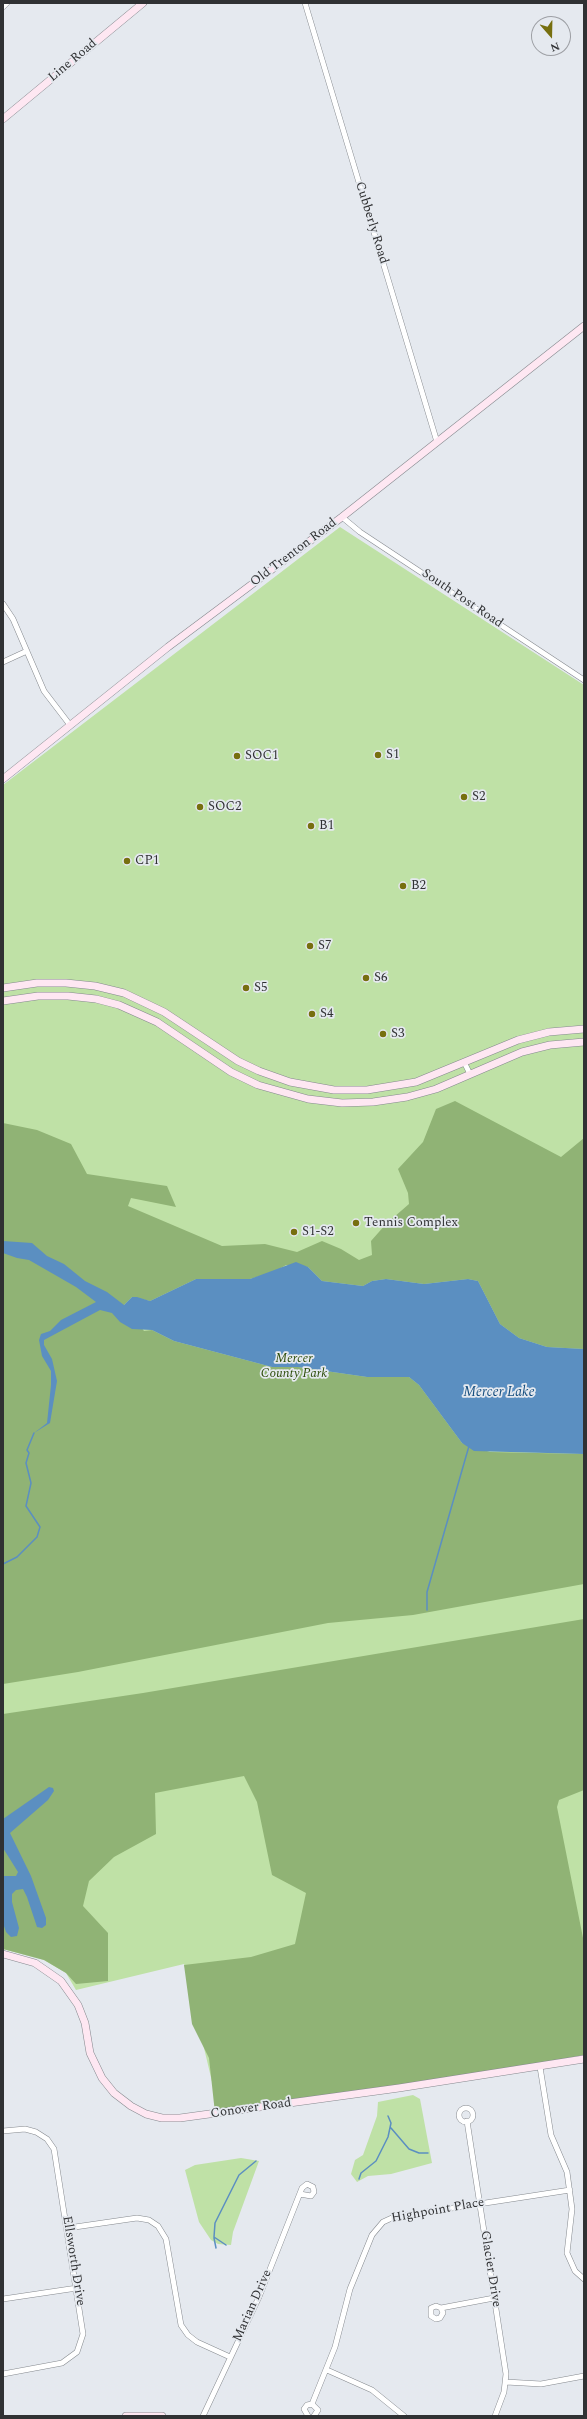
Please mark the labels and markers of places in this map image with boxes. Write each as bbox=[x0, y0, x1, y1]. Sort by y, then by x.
place label: S1 bbox=[386, 747, 399, 763]
place label: SOC1 bbox=[245, 748, 278, 764]
marker: S1 bbox=[373, 750, 383, 760]
marker: SOC1 bbox=[232, 751, 242, 761]
place label: S2 bbox=[472, 789, 485, 805]
marker: S2 bbox=[459, 792, 469, 802]
place label: SOC2 bbox=[208, 799, 241, 815]
marker: SOC2 bbox=[195, 802, 205, 812]
place label: B1 bbox=[319, 818, 334, 834]
marker: B1 bbox=[306, 821, 316, 831]
place label: CP1 bbox=[135, 853, 159, 869]
marker: CP1 bbox=[122, 856, 132, 866]
place label: B2 bbox=[411, 878, 426, 894]
marker: B2 bbox=[398, 881, 408, 891]
place label: S7 bbox=[318, 938, 331, 954]
marker: S7 bbox=[305, 941, 315, 951]
place label: S6 bbox=[374, 970, 387, 986]
marker: S6 bbox=[361, 973, 371, 983]
place label: S5 bbox=[254, 980, 267, 996]
marker: S5 bbox=[241, 983, 251, 993]
place label: S4 bbox=[320, 1006, 333, 1022]
marker: S4 bbox=[307, 1009, 317, 1019]
place label: S3 bbox=[391, 1026, 404, 1042]
marker: S3 bbox=[378, 1029, 388, 1039]
place label: Tennis Complex bbox=[364, 1215, 458, 1231]
marker: Tennis Complex bbox=[351, 1218, 361, 1228]
place label: S1-S2 bbox=[302, 1224, 334, 1240]
marker: S1-S2 bbox=[289, 1227, 299, 1237]

